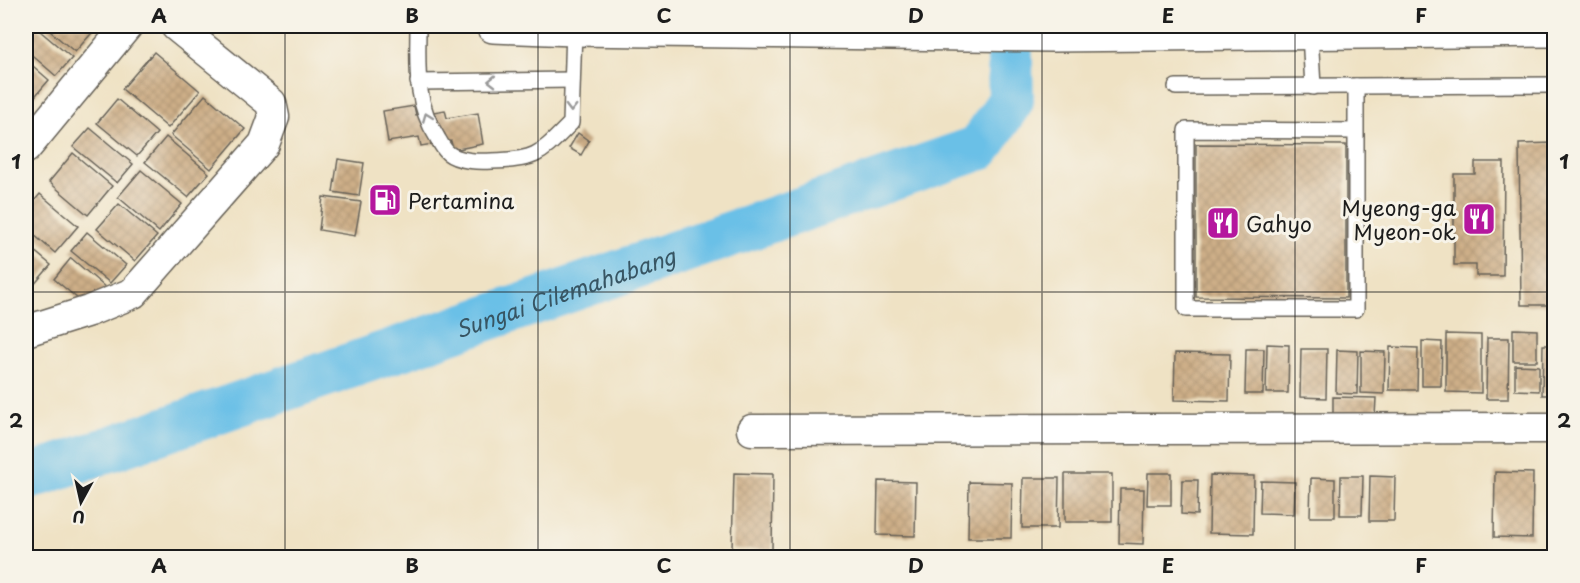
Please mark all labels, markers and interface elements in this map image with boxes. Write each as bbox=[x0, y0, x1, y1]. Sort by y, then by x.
text: A bbox=[151, 0, 167, 30]
text: B bbox=[405, 0, 419, 30]
text: C bbox=[656, 0, 672, 30]
text: D bbox=[908, 0, 924, 30]
text: E bbox=[1162, 0, 1174, 30]
text: F bbox=[1415, 0, 1427, 30]
one-way arrow bbox=[488, 75, 497, 87]
one-way arrow bbox=[565, 104, 578, 113]
one-way arrow bbox=[421, 112, 434, 123]
text: 1 bbox=[11, 146, 21, 176]
text: 1 bbox=[1559, 146, 1569, 176]
fuel station icon: Pertamina bbox=[367, 182, 403, 218]
place label: Pertamina bbox=[408, 184, 515, 216]
place label: Myeong-ga Myeon-ok bbox=[1341, 191, 1456, 247]
restaurant icon: Myeong-ga Myeon-ok bbox=[1461, 201, 1497, 237]
restaurant icon: Gahyo bbox=[1205, 205, 1241, 241]
place label: Gahyo bbox=[1246, 207, 1312, 239]
water label: Sungai Cilemahabang bbox=[450, 238, 680, 345]
text: 2 bbox=[9, 405, 23, 435]
text: 2 bbox=[1557, 405, 1571, 435]
north arrow bbox=[51, 472, 111, 532]
text: U bbox=[71, 505, 86, 531]
text: A bbox=[151, 550, 167, 580]
text: B bbox=[405, 550, 419, 580]
text: C bbox=[656, 550, 672, 580]
text: D bbox=[908, 550, 924, 580]
text: E bbox=[1162, 550, 1174, 580]
text: F bbox=[1415, 550, 1427, 580]

